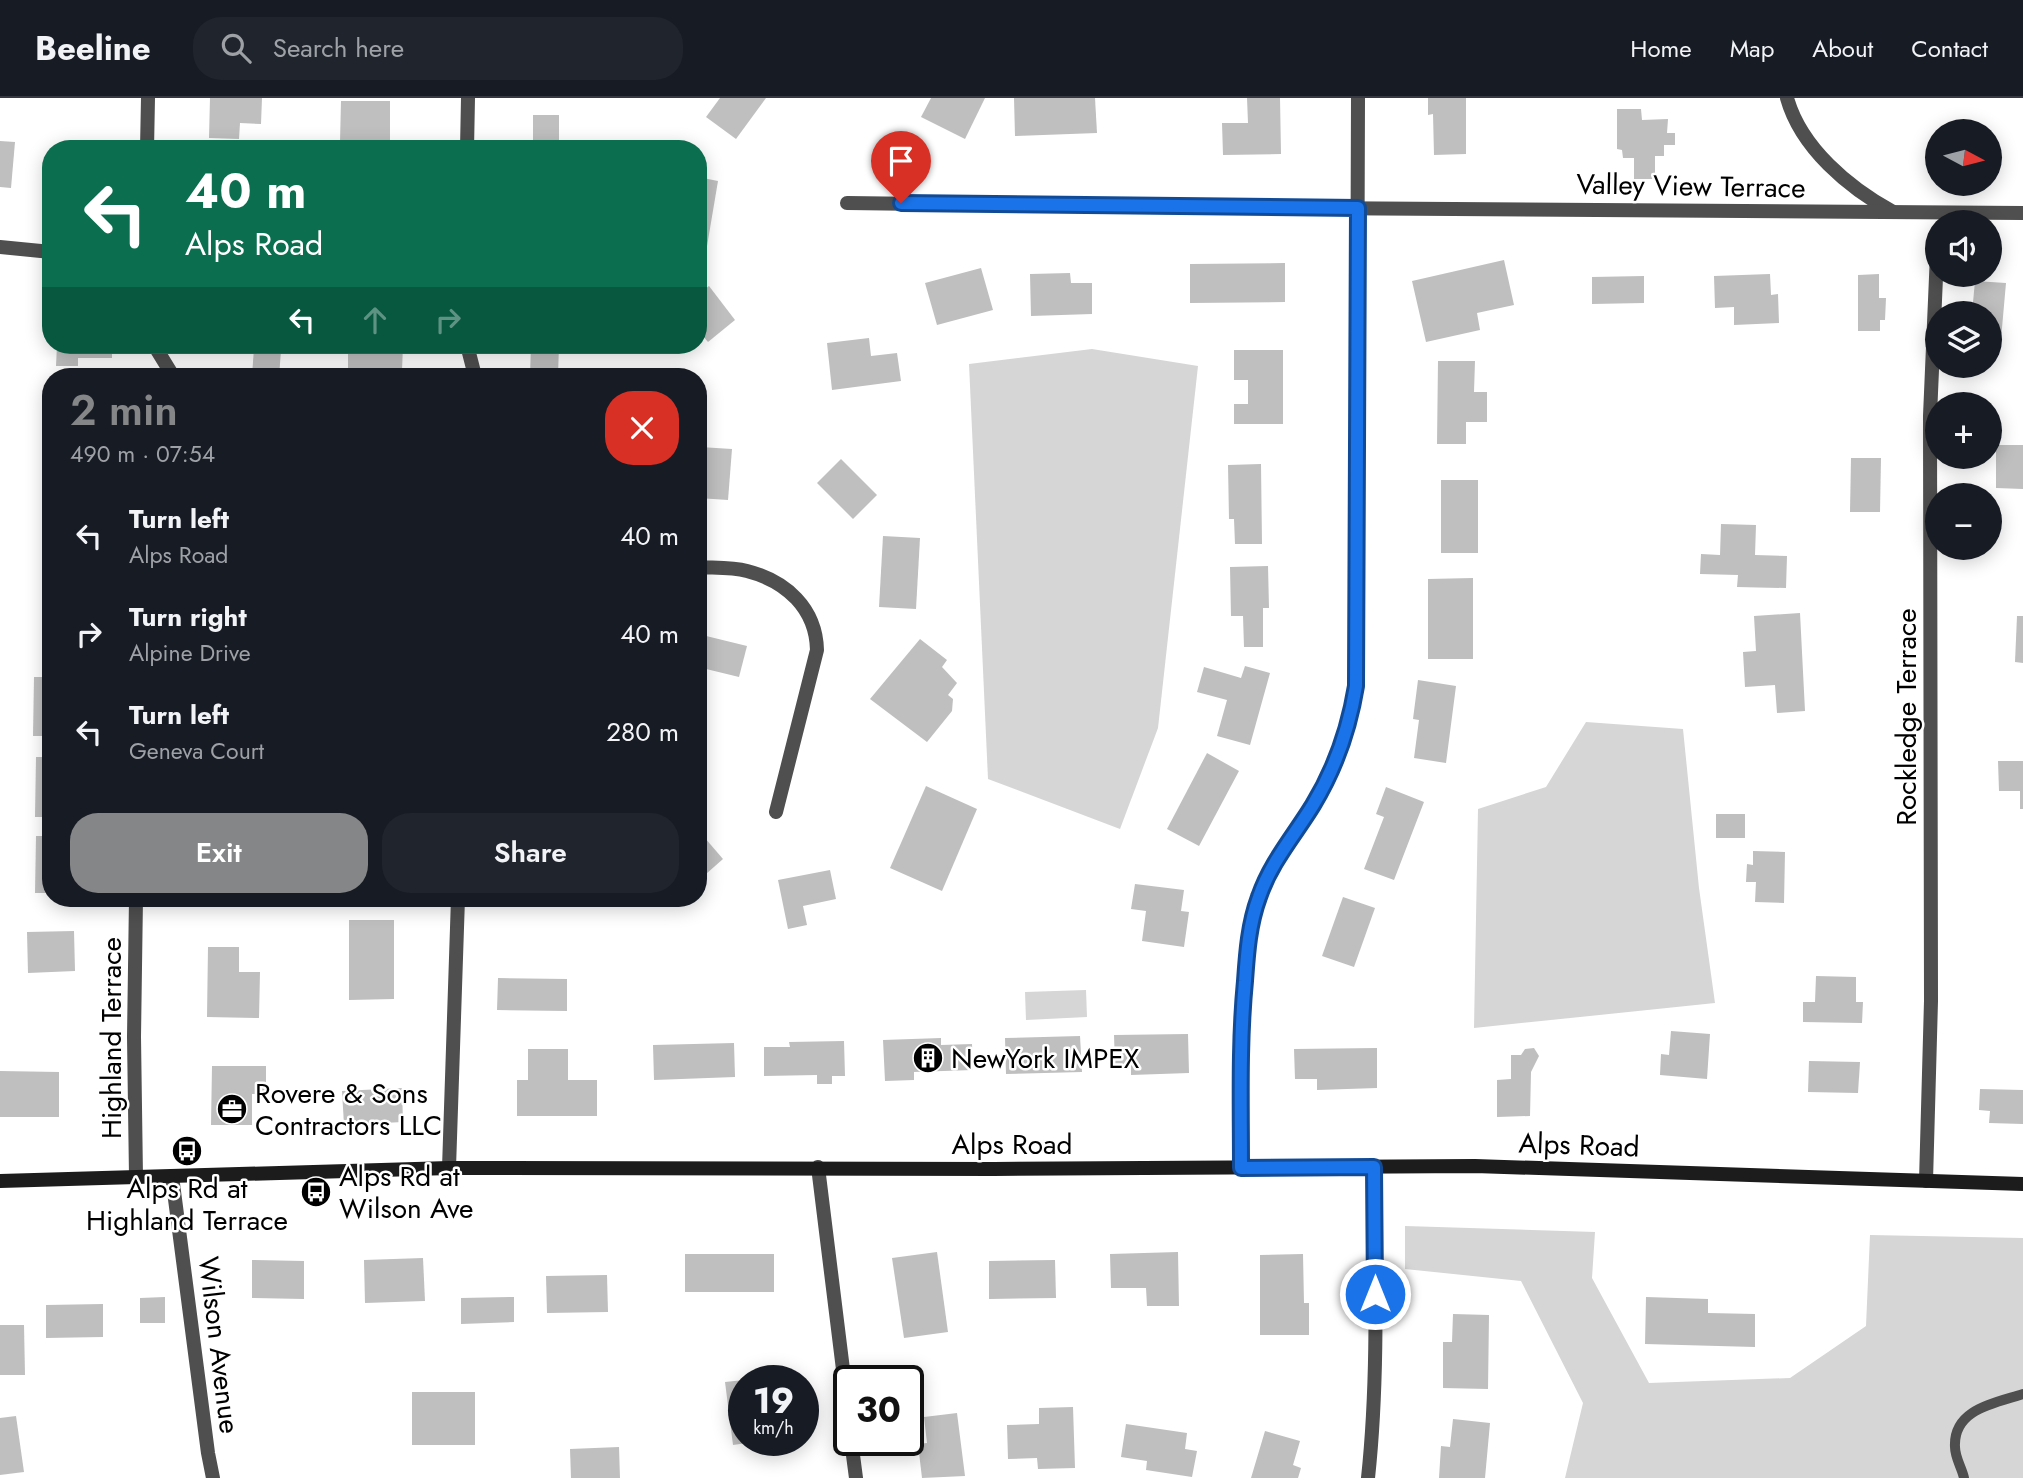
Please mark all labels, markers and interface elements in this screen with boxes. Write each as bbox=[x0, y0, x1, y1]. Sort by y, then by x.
search box bbox=[193, 17, 683, 80]
text: Beeline bbox=[35, 25, 151, 72]
icon: search bbox=[217, 29, 255, 67]
text: Search here bbox=[273, 29, 404, 67]
text: Home bbox=[1630, 31, 1692, 66]
text: Map bbox=[1730, 31, 1774, 66]
text: About bbox=[1812, 31, 1873, 66]
text: Contact bbox=[1911, 31, 1988, 66]
north arrow bbox=[1925, 119, 2002, 196]
map controls bbox=[1925, 119, 2002, 560]
pin bbox=[871, 131, 931, 203]
icon: arrive bbox=[882, 142, 920, 180]
text: 40 m bbox=[185, 156, 307, 226]
street label: Valley View Terrace bbox=[1576, 164, 1806, 208]
icon: left bbox=[70, 168, 161, 259]
button: sound bbox=[1925, 210, 2002, 287]
text: Alps Road bbox=[185, 221, 323, 267]
icon: left bbox=[283, 301, 321, 339]
icon: ahead bbox=[356, 301, 394, 339]
icon: right bbox=[429, 301, 467, 339]
button: layers bbox=[1925, 301, 2002, 378]
text: 2 min bbox=[70, 380, 178, 441]
button: close bbox=[605, 391, 679, 465]
button: + bbox=[1925, 392, 2002, 469]
text: 490 m · 07:54 bbox=[70, 437, 215, 471]
button: − bbox=[1925, 483, 2002, 560]
text: Turn left bbox=[129, 500, 229, 538]
icon: left bbox=[70, 517, 108, 555]
text: 40 m bbox=[620, 517, 679, 555]
text: Alps Road bbox=[129, 538, 228, 572]
text: Turn right bbox=[129, 598, 247, 636]
street label: Rockledge Terrace bbox=[1886, 608, 1927, 826]
icon: right bbox=[70, 615, 108, 653]
text: 40 m bbox=[620, 615, 679, 653]
text: Alpine Drive bbox=[129, 636, 251, 670]
text: Turn left bbox=[129, 696, 229, 734]
icon: left bbox=[70, 713, 108, 751]
text: 280 m bbox=[606, 713, 679, 751]
text: Geneva Court bbox=[129, 734, 264, 768]
button: Exit bbox=[70, 813, 368, 893]
button: Share bbox=[382, 813, 679, 893]
street label: Highland Terrace bbox=[91, 937, 132, 1139]
place label: NewYork IMPEX bbox=[951, 1038, 1140, 1079]
building icon: NewYork IMPEX bbox=[911, 1041, 945, 1075]
place label: Rovere & Sons Contractors LLC bbox=[255, 1073, 442, 1146]
office icon: Rovere & Sons Contractors LLC bbox=[215, 1092, 249, 1126]
street label: Alps Road bbox=[1518, 1122, 1640, 1168]
street label: Alps Road bbox=[952, 1124, 1072, 1165]
bus stop icon: Alps Rd at Highland Terrace bbox=[170, 1134, 204, 1168]
place label: Alps Rd at Wilson Ave bbox=[339, 1156, 474, 1229]
place label: Alps Rd at Highland Terrace bbox=[86, 1168, 288, 1241]
bus stop icon: Alps Rd at Wilson Ave bbox=[299, 1175, 333, 1209]
street label: Wilson Avenue bbox=[188, 1254, 250, 1436]
position arrow bbox=[1338, 1257, 1412, 1331]
speed limit sign: 30 bbox=[833, 1365, 924, 1456]
text: 19 bbox=[753, 1376, 794, 1426]
text: km/h bbox=[753, 1415, 794, 1441]

